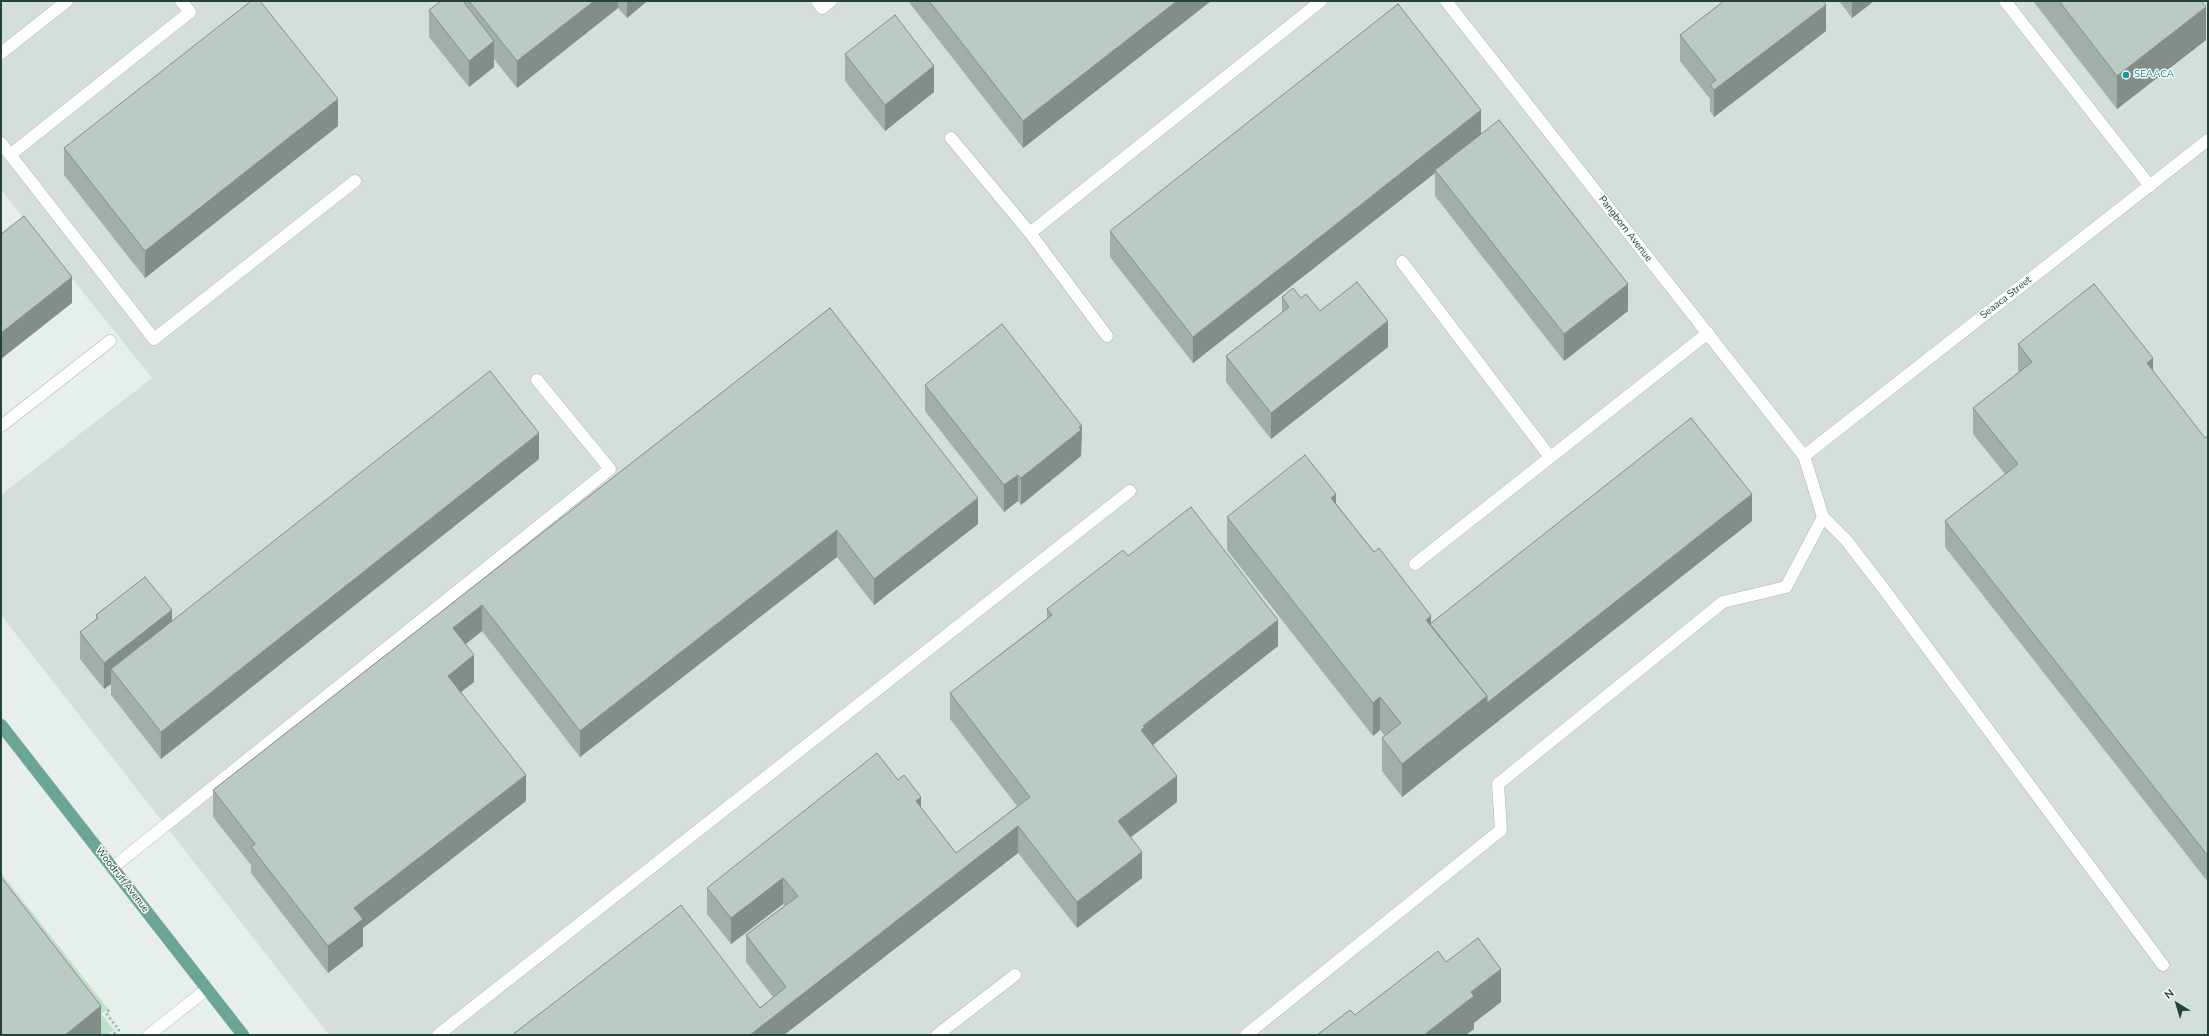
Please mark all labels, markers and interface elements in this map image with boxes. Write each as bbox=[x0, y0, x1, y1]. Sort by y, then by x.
place label: SEAACA bbox=[2134, 69, 2174, 81]
marker: SEAACA bbox=[2121, 70, 2131, 80]
street label: Pangborn Avenue bbox=[1596, 194, 1654, 264]
street label: Seaaca Street bbox=[1978, 274, 2034, 322]
street label: Woodruff Avenue bbox=[93, 845, 151, 915]
north arrow bbox=[2157, 984, 2197, 1024]
text: N bbox=[2161, 986, 2177, 1003]

